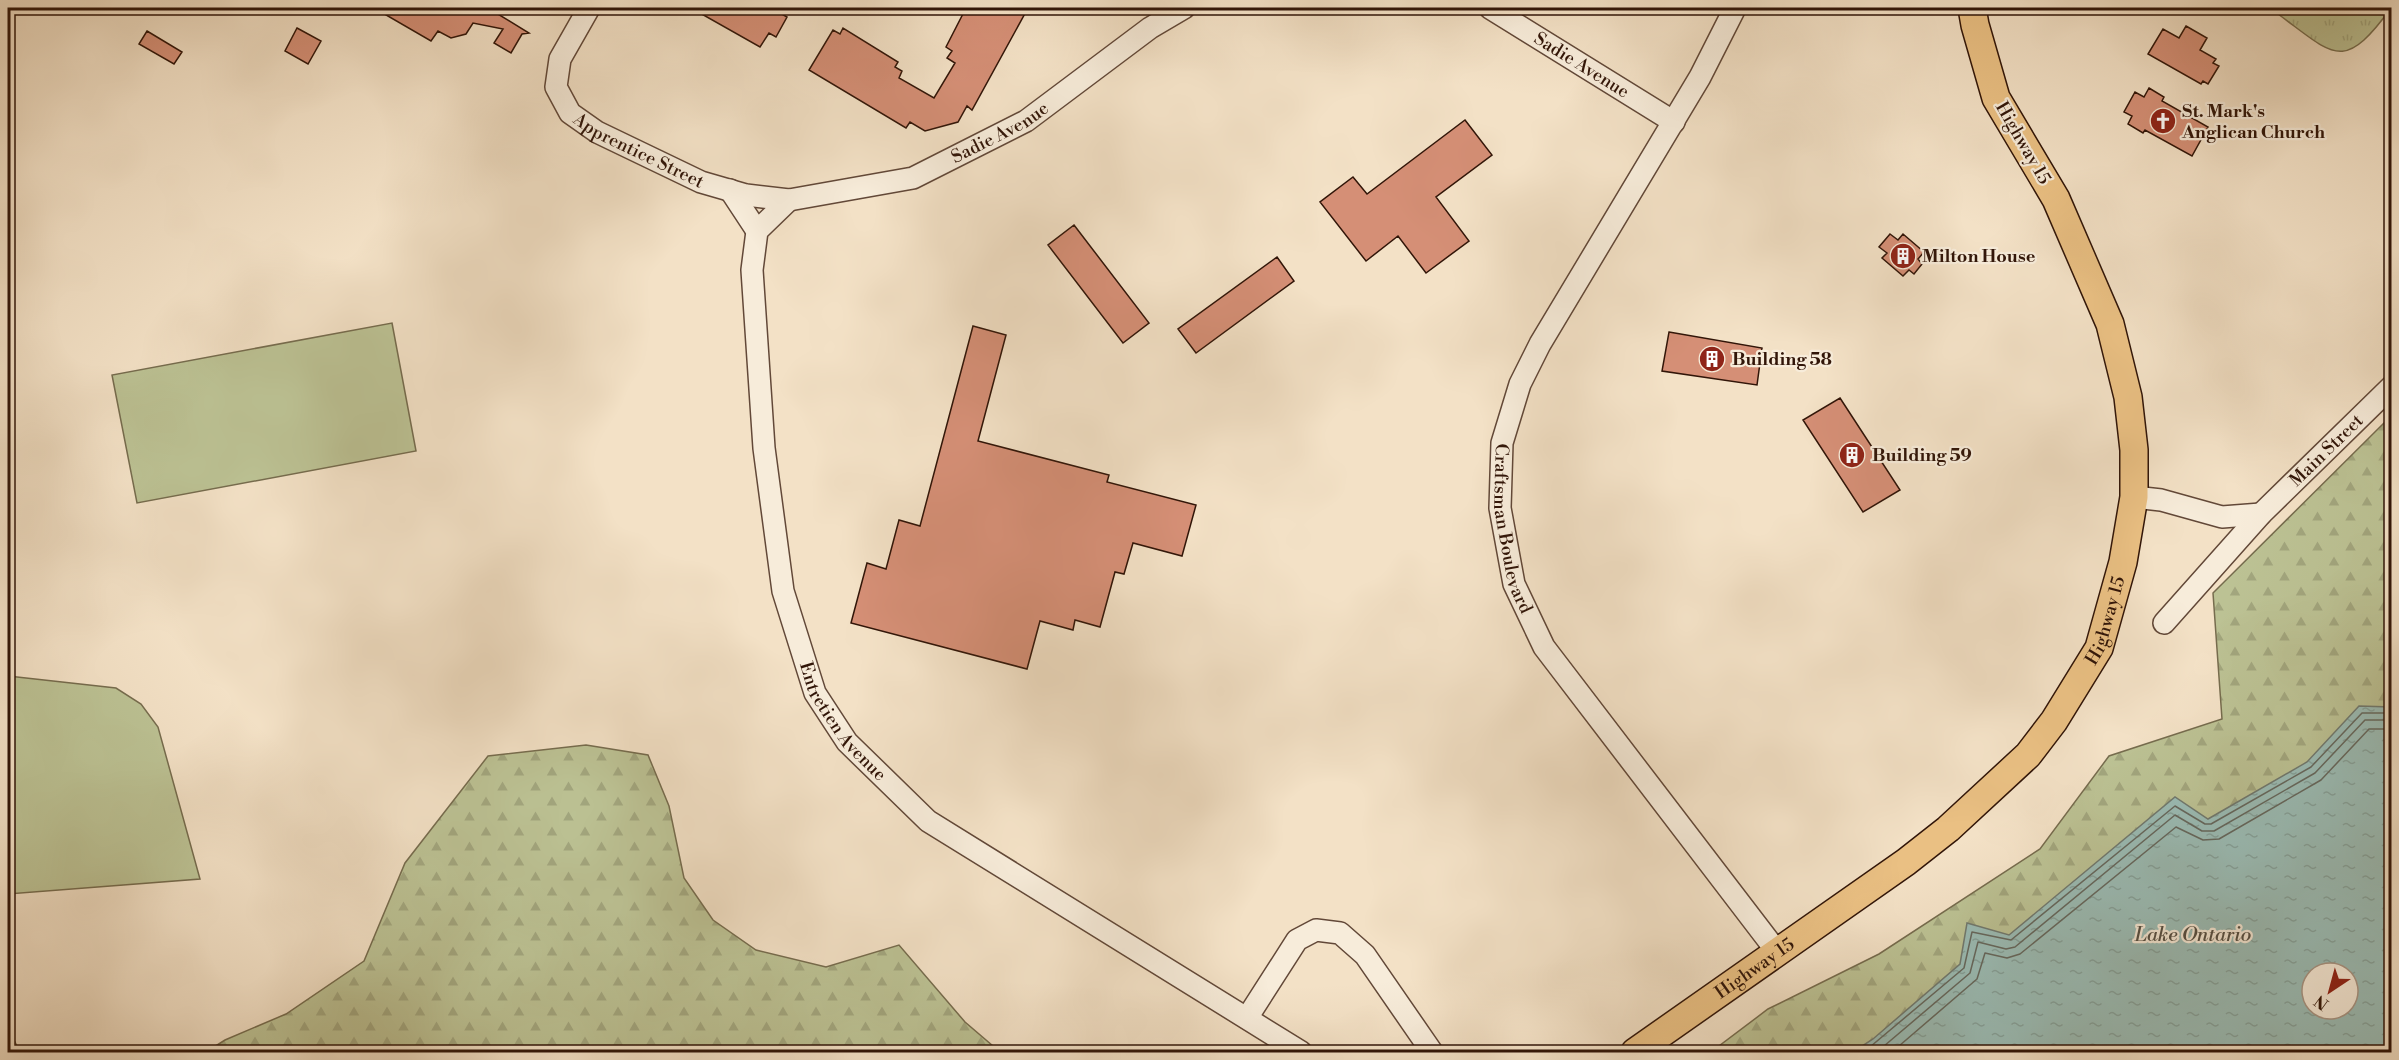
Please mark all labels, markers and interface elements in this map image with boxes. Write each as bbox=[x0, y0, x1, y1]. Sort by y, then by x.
street label: Sadie Avenue bbox=[1530, 27, 1634, 103]
street label: Sadie Avenue bbox=[947, 97, 1053, 168]
street label: Highway 15 bbox=[1990, 97, 2056, 189]
place label: St. Mark's Anglican Church bbox=[2181, 100, 2325, 144]
church icon: St. Mark's Anglican Church bbox=[2148, 106, 2178, 136]
street label: Apprentice Street bbox=[568, 107, 708, 194]
building icon: Milton House bbox=[1888, 241, 1918, 271]
place label: Milton House bbox=[1922, 245, 2036, 268]
building icon: Building 58 bbox=[1697, 344, 1727, 374]
place label: Building 58 bbox=[1732, 348, 1832, 371]
street label: Main Street bbox=[2284, 409, 2368, 492]
building icon: Building 59 bbox=[1837, 440, 1867, 470]
street label: Craftsman Boulevard bbox=[1488, 443, 1538, 618]
place label: Building 59 bbox=[1872, 444, 1972, 467]
street label: Highway 15 bbox=[2080, 573, 2130, 669]
street label: Entretien Avenue bbox=[794, 659, 891, 786]
water label: Lake Ontario bbox=[2134, 923, 2251, 948]
street label: Highway 15 bbox=[1710, 932, 1799, 1004]
north arrow bbox=[2300, 961, 2360, 1021]
text: N bbox=[2310, 990, 2333, 1014]

